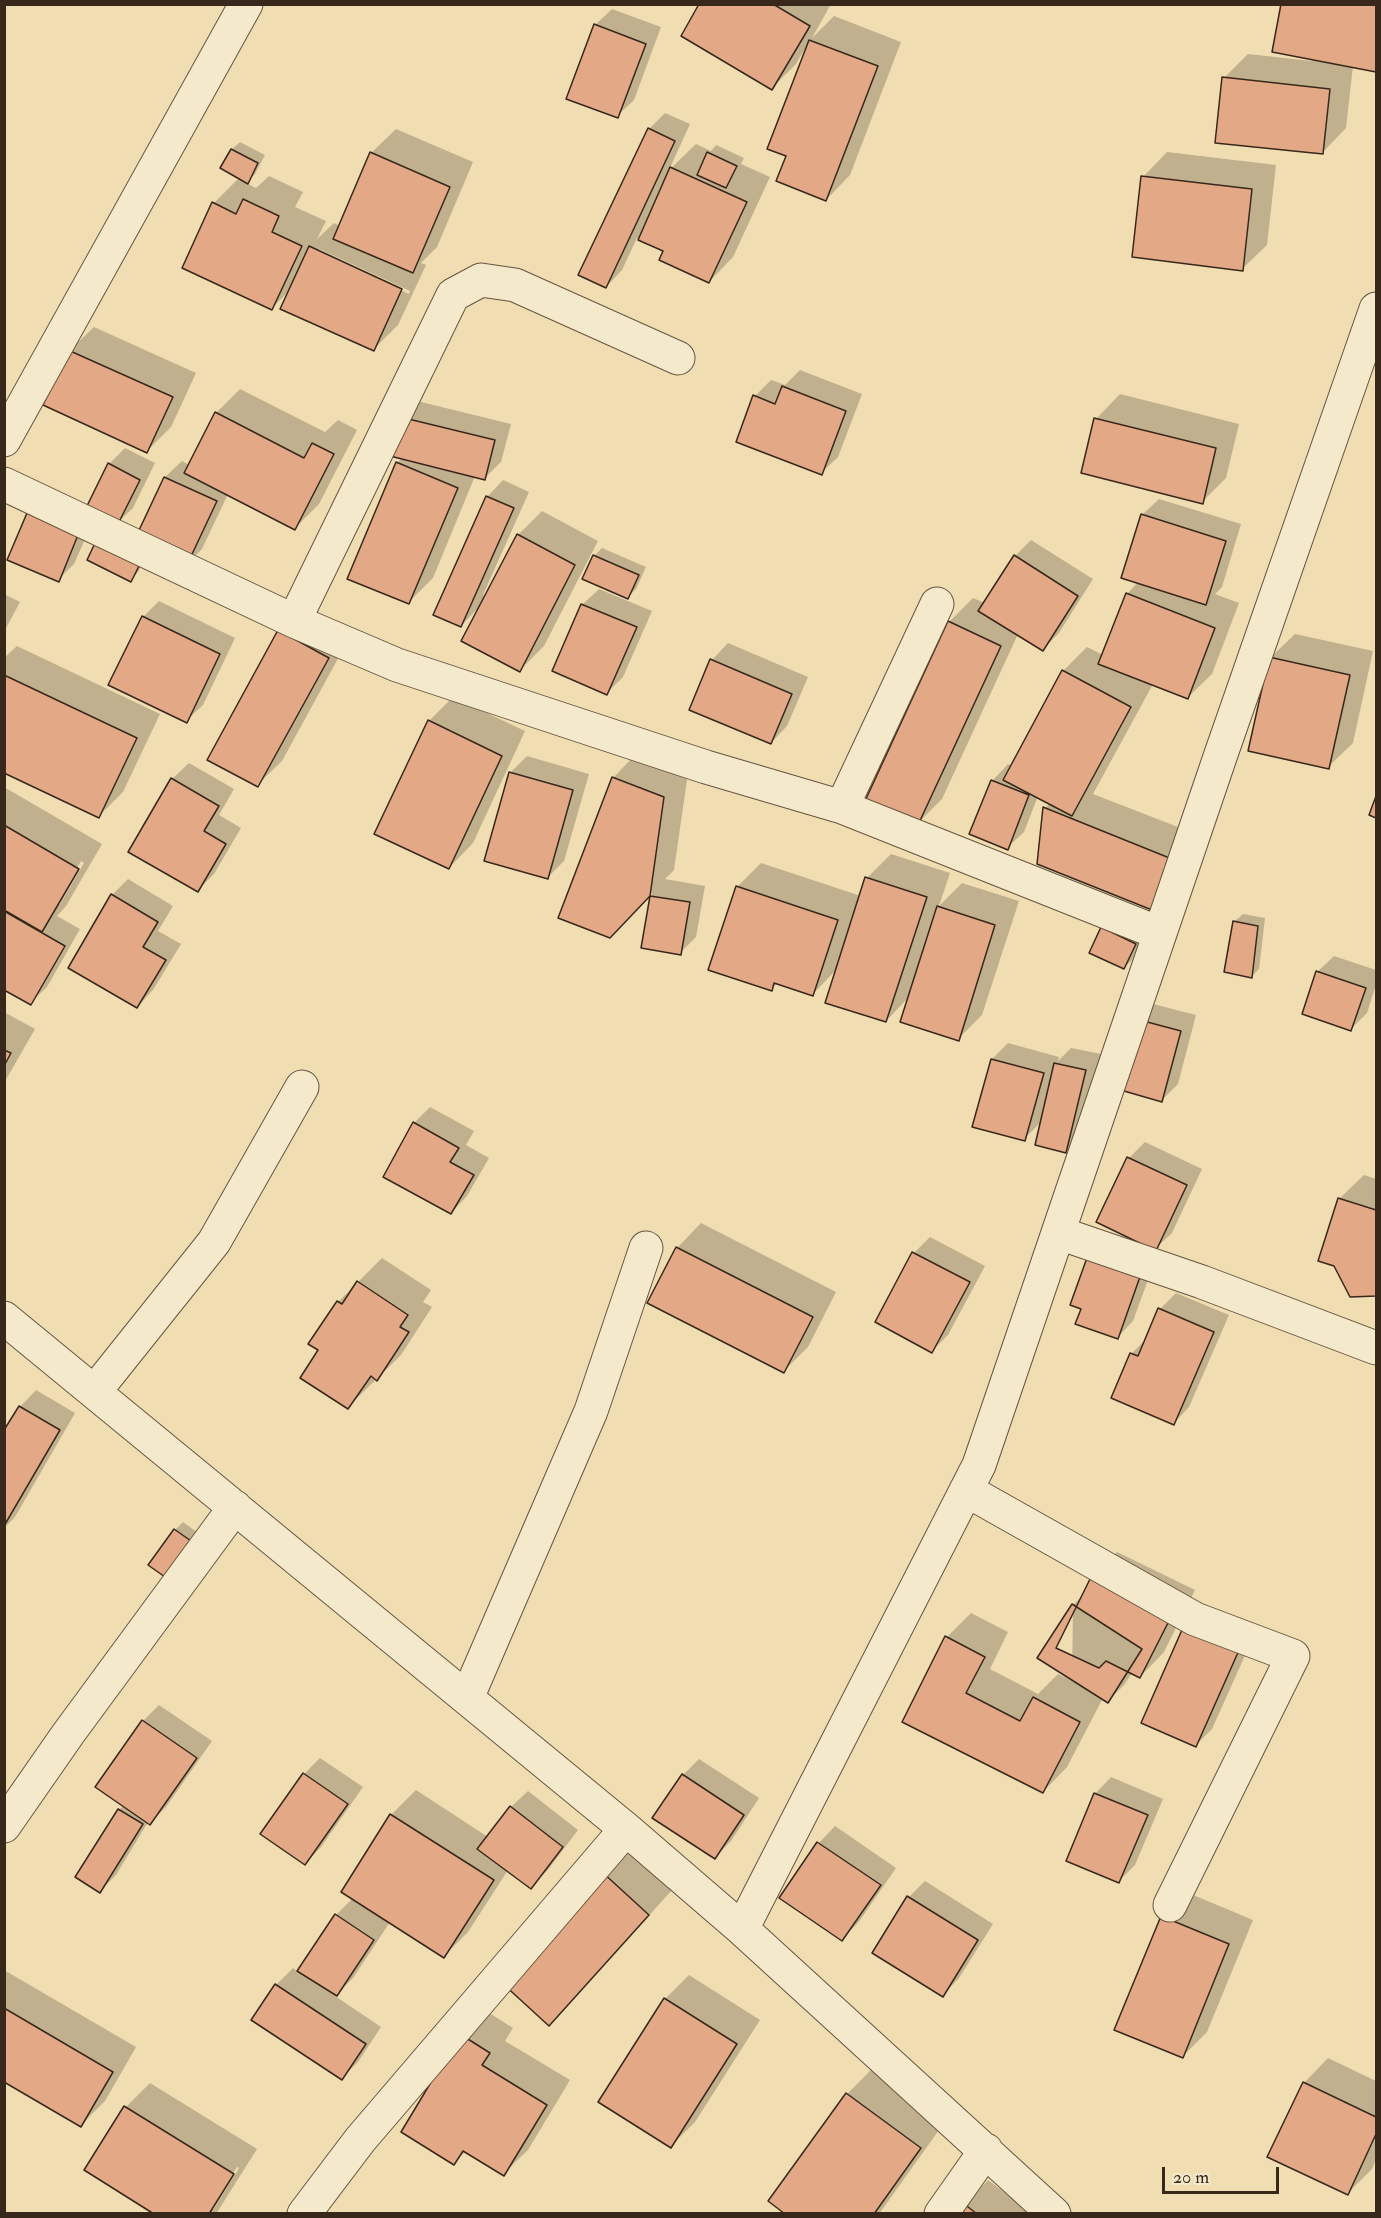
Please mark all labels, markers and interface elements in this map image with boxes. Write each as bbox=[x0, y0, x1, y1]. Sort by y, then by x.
scale bar bbox=[1165, 2155, 1282, 2193]
text: 20 m bbox=[1173, 2166, 1209, 2189]

